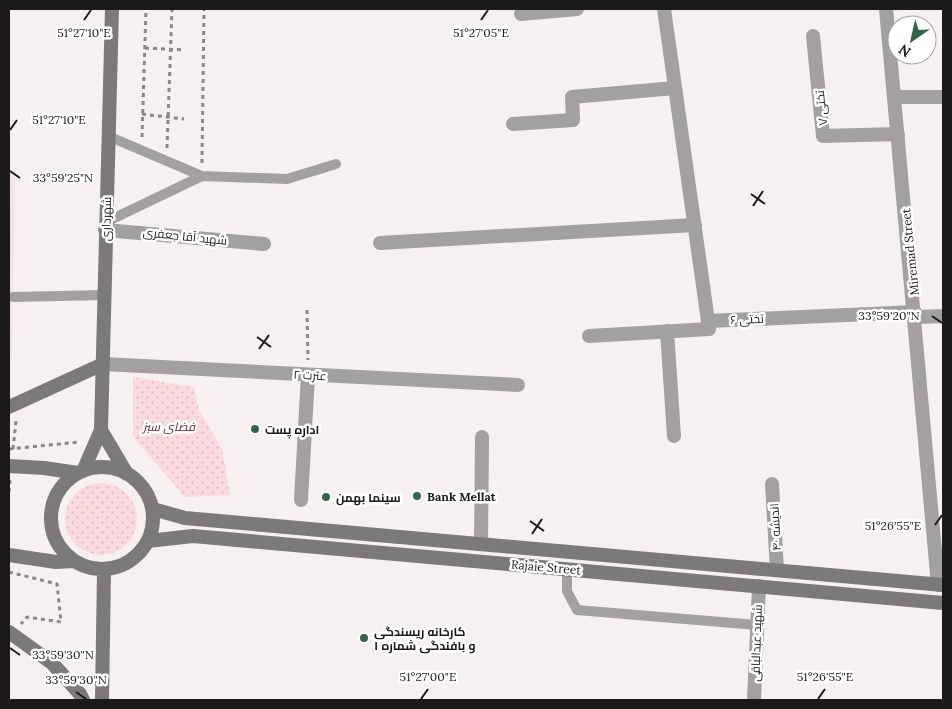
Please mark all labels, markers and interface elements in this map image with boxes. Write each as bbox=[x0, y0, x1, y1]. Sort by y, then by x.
north arrow bbox=[887, 15, 937, 65]
text: 51°27'10"E bbox=[57, 25, 111, 40]
text: 51°27'05"E bbox=[453, 25, 509, 40]
text: N bbox=[895, 40, 914, 61]
street label: تختی ۷ bbox=[812, 89, 830, 126]
text: 51°27'10"E bbox=[32, 112, 86, 127]
text: 33°59'25"N bbox=[33, 170, 93, 185]
street label: شهرداری bbox=[98, 197, 114, 241]
street label: Miremad Street bbox=[898, 207, 922, 296]
street label: شهید آقا جعفری bbox=[142, 224, 228, 248]
text: 33°59'20"N bbox=[858, 308, 920, 323]
street label: تختی ۶ bbox=[730, 311, 765, 327]
street label: عترت ۲ bbox=[293, 367, 327, 383]
park label: فضای سبز bbox=[141, 419, 196, 434]
place label: اداره پست bbox=[265, 422, 319, 439]
marker: اداره پست bbox=[249, 423, 261, 435]
place label: Bank Mellat bbox=[427, 489, 497, 504]
place label: سینما بهمن bbox=[336, 490, 401, 506]
marker: Bank Mellat bbox=[411, 490, 423, 502]
marker: سینما بهمن bbox=[320, 491, 332, 503]
street label: اندیشه ۴۰ bbox=[766, 503, 784, 551]
text: 51°26'55"E bbox=[865, 518, 921, 533]
street label: Rajaie Street bbox=[510, 556, 582, 578]
street label: شهید عبدالباقی bbox=[747, 604, 765, 682]
place label: کارخانه ریسندگی و بافندگی شماره ۱ bbox=[374, 624, 475, 654]
marker: کارخانه ریسندگی و بافندگی شماره ۱ bbox=[358, 632, 370, 644]
text: 33°59'30"N bbox=[32, 647, 94, 662]
text: 51°27'00"E bbox=[400, 669, 456, 684]
text: 51°26'55"E bbox=[797, 669, 853, 684]
text: 33°59'30"N bbox=[45, 672, 107, 687]

